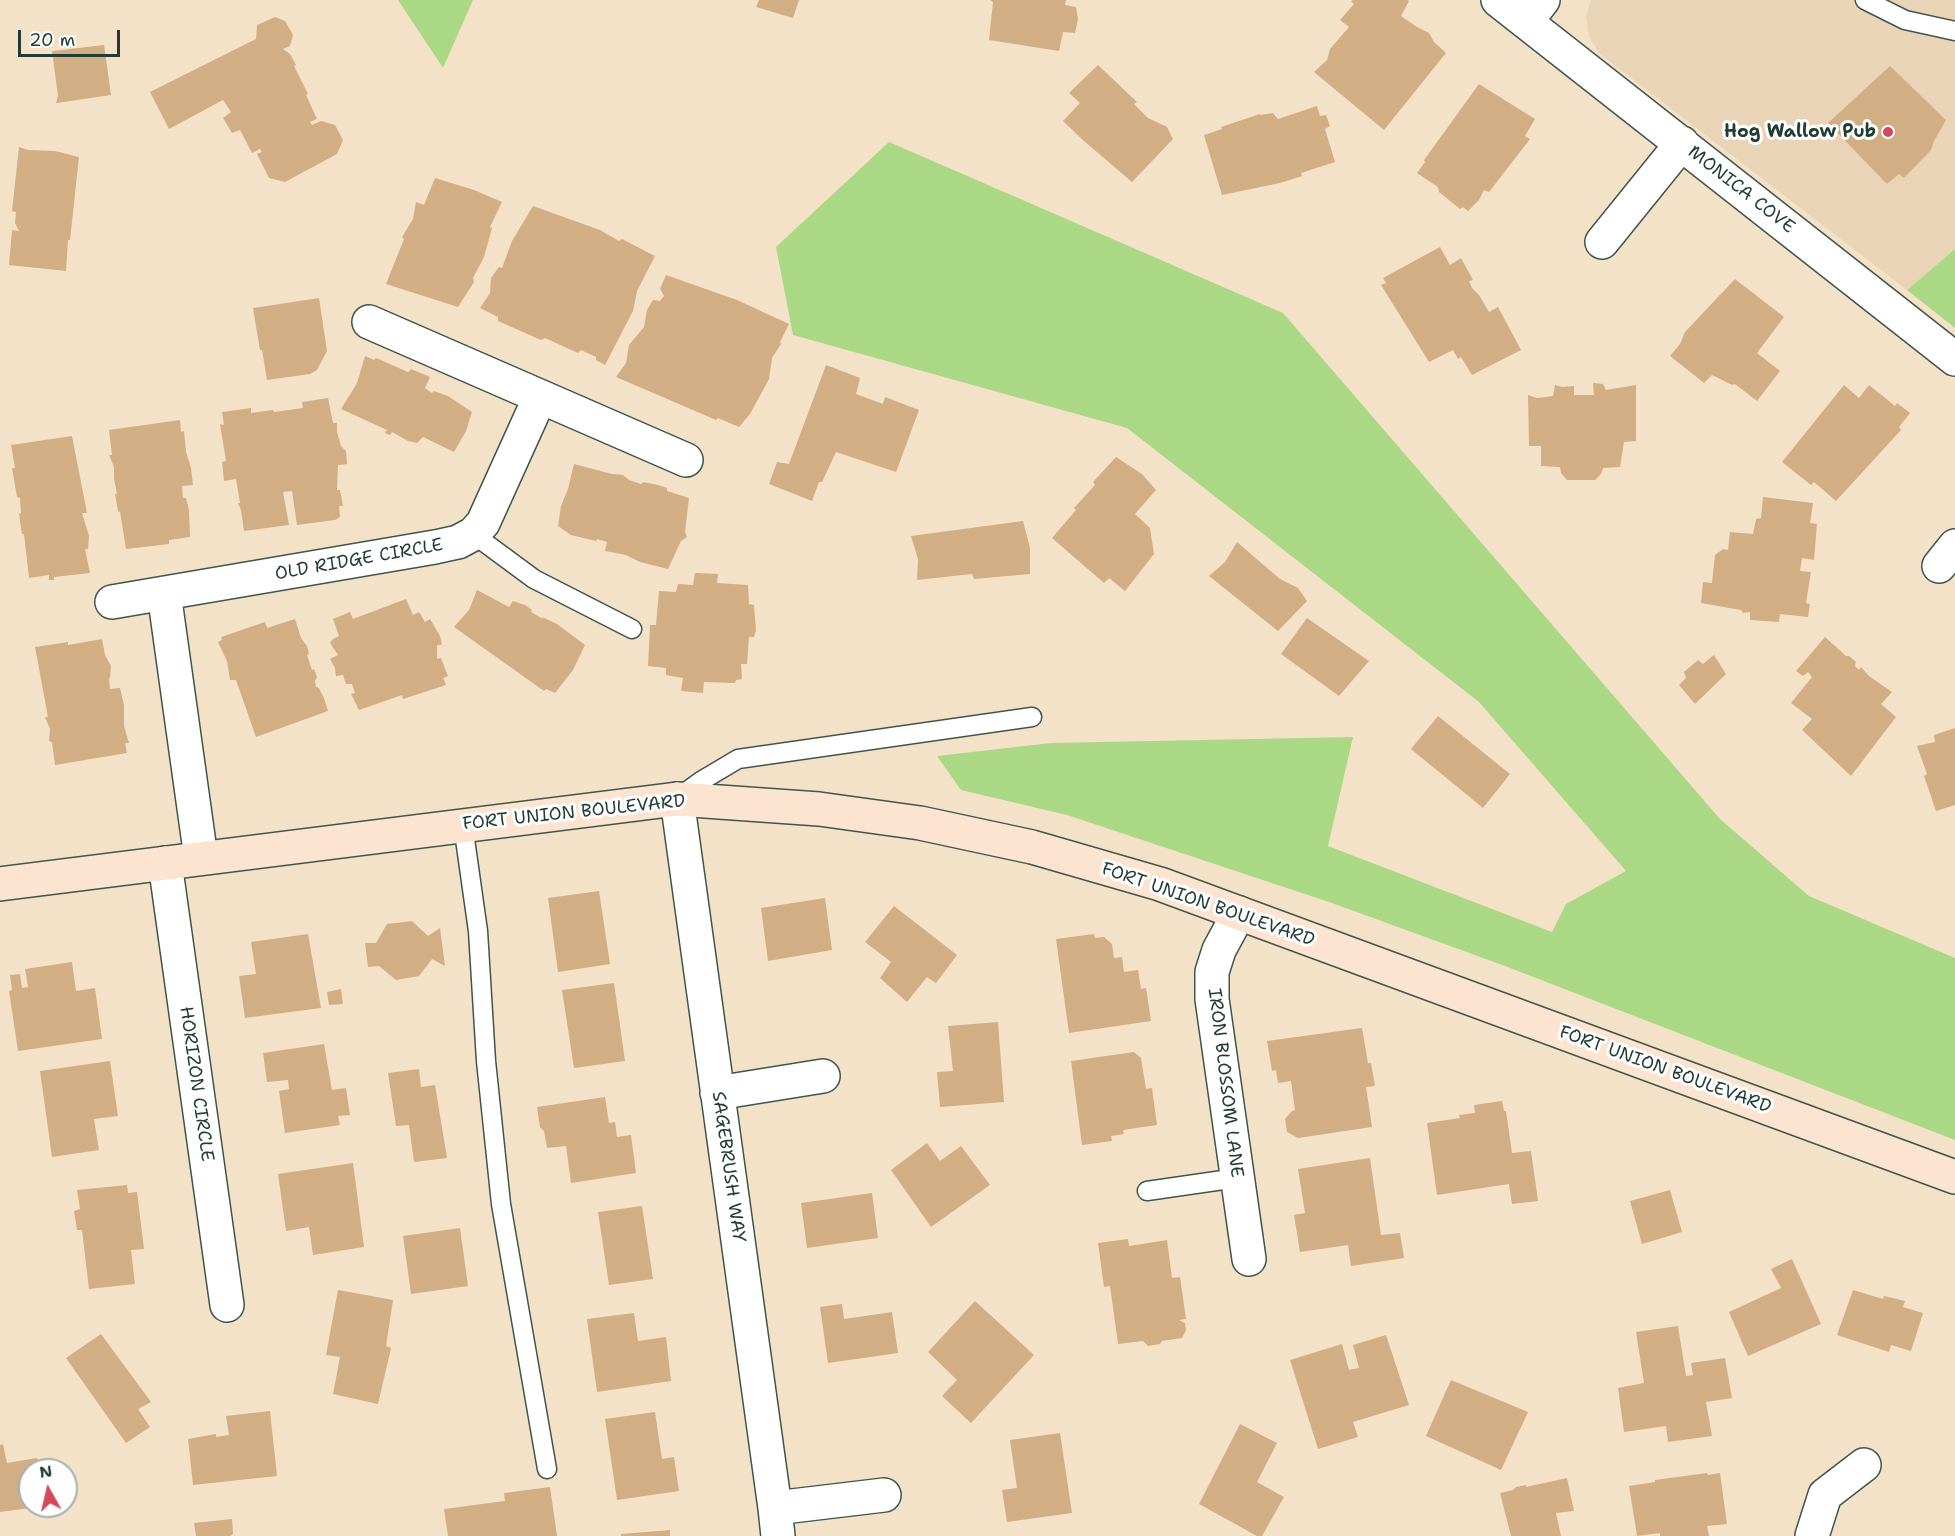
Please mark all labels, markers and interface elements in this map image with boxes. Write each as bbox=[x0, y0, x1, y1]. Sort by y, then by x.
scale bar bbox=[21, 18, 123, 56]
text: 20 m bbox=[29, 28, 75, 52]
place label: Hog Wallow Pub bbox=[1724, 121, 1876, 143]
marker: Hog Wallow Pub bbox=[1881, 125, 1895, 139]
street label: MONICA COVE bbox=[1683, 142, 1799, 238]
street label: OLD RIDGE CIRCLE bbox=[273, 535, 445, 585]
street label: FORT UNION BOULEVARD bbox=[462, 791, 686, 835]
street label: FORT UNION BOULEVARD bbox=[1099, 858, 1317, 952]
street label: IRON BLOSSOM LANE bbox=[1203, 987, 1247, 1179]
street label: HORIZON CIRCLE bbox=[174, 1005, 218, 1163]
street label: FORT UNION BOULEVARD bbox=[1556, 1022, 1774, 1118]
street label: SAGEBRUSH WAY bbox=[707, 1090, 749, 1244]
north arrow bbox=[18, 1458, 78, 1518]
text: N bbox=[38, 1460, 53, 1483]

